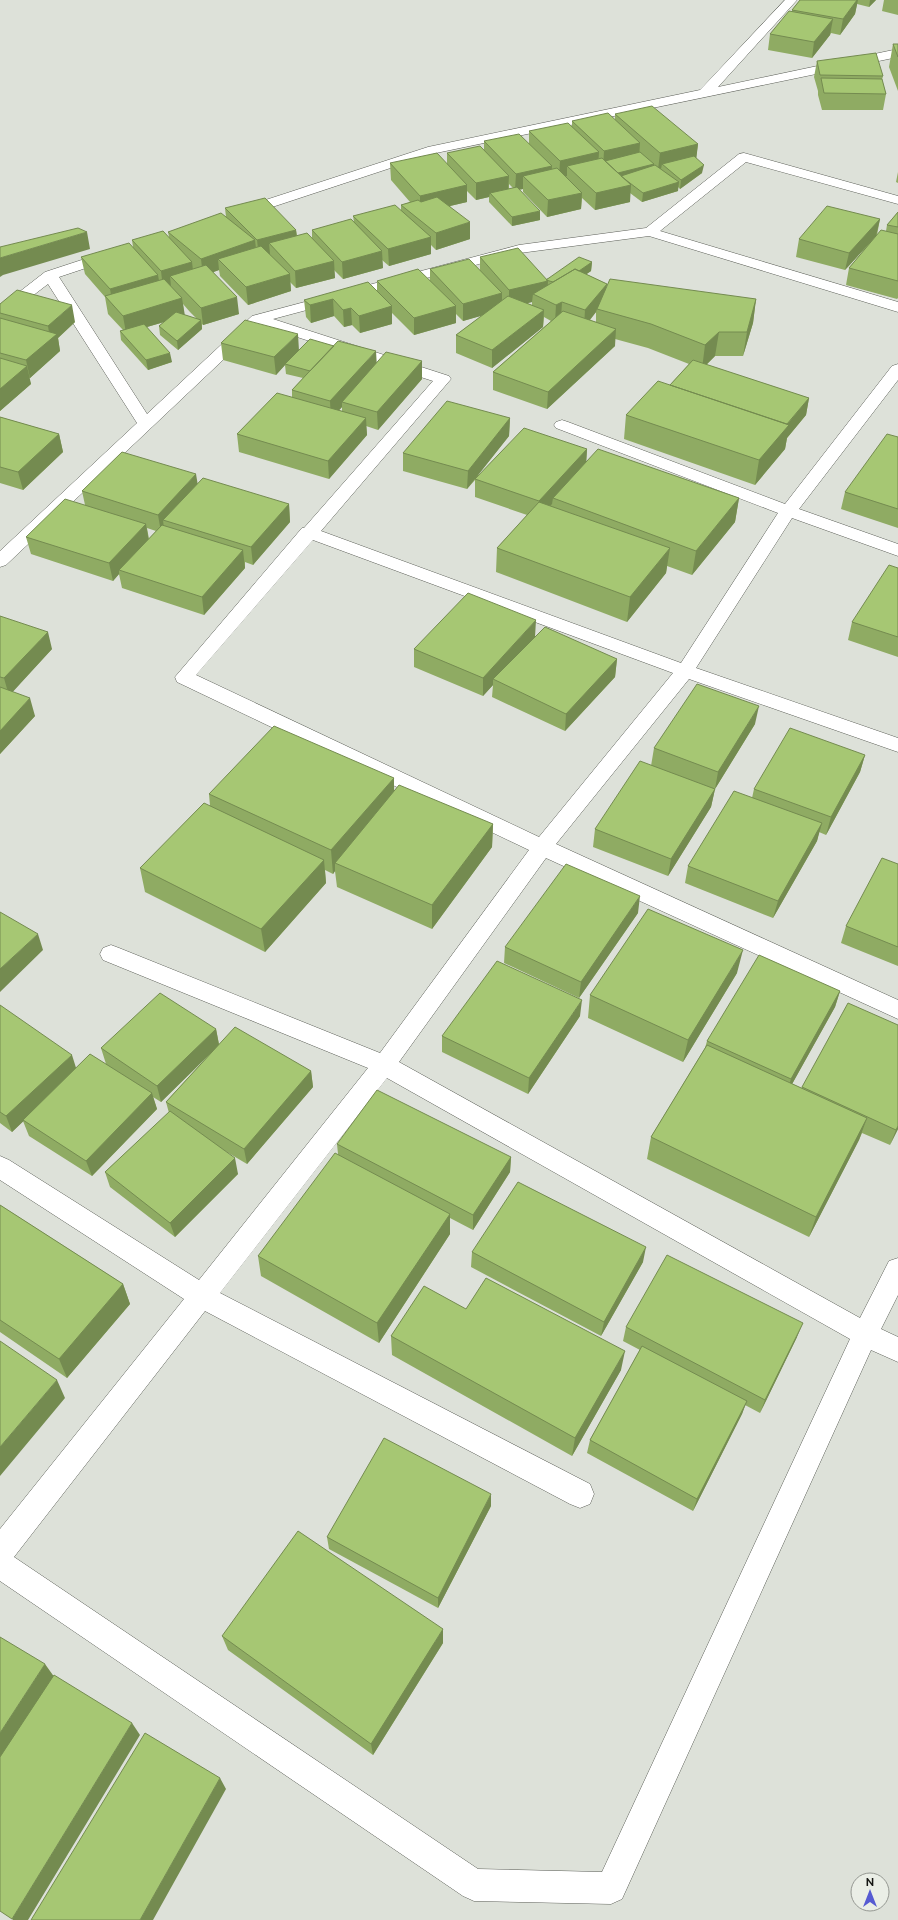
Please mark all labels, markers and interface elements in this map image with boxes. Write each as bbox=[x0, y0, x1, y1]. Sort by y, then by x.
north arrow bbox=[850, 1872, 890, 1912]
text: N bbox=[866, 1876, 874, 1889]

